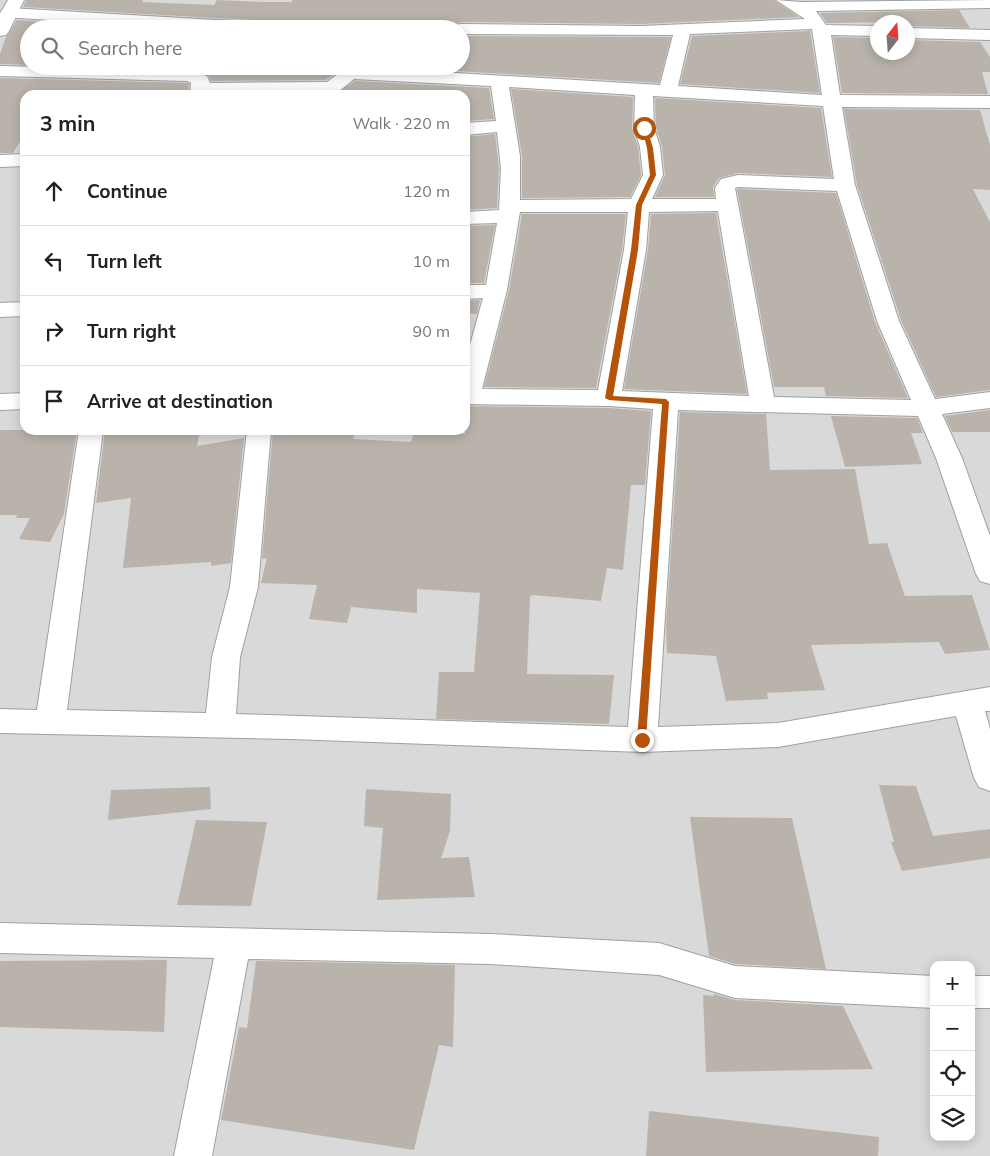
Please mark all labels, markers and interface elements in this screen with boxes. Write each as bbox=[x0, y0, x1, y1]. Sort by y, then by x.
north arrow bbox=[870, 15, 915, 60]
search box bbox=[20, 20, 470, 75]
icon: search bbox=[38, 34, 66, 62]
text: Search here bbox=[78, 36, 182, 60]
text: 3 min bbox=[40, 110, 95, 136]
text: Walk · 220 m bbox=[352, 113, 450, 133]
route start bbox=[633, 117, 656, 140]
icon: ahead bbox=[40, 177, 68, 205]
text: Continue bbox=[87, 179, 167, 203]
text: 120 m bbox=[403, 181, 450, 201]
icon: left bbox=[40, 247, 68, 275]
text: Turn left bbox=[87, 249, 162, 273]
text: 10 m bbox=[413, 251, 450, 271]
icon: right bbox=[40, 317, 68, 345]
text: Turn right bbox=[87, 319, 176, 343]
text: 90 m bbox=[413, 321, 450, 341]
icon: arrive bbox=[40, 387, 68, 415]
text: Arrive at destination bbox=[87, 389, 273, 413]
route end bbox=[631, 729, 654, 752]
map controls bbox=[930, 961, 975, 1141]
button: + bbox=[930, 961, 975, 1006]
button: − bbox=[930, 1006, 975, 1051]
button: locate bbox=[930, 1051, 975, 1096]
button: layers bbox=[930, 1096, 975, 1141]

